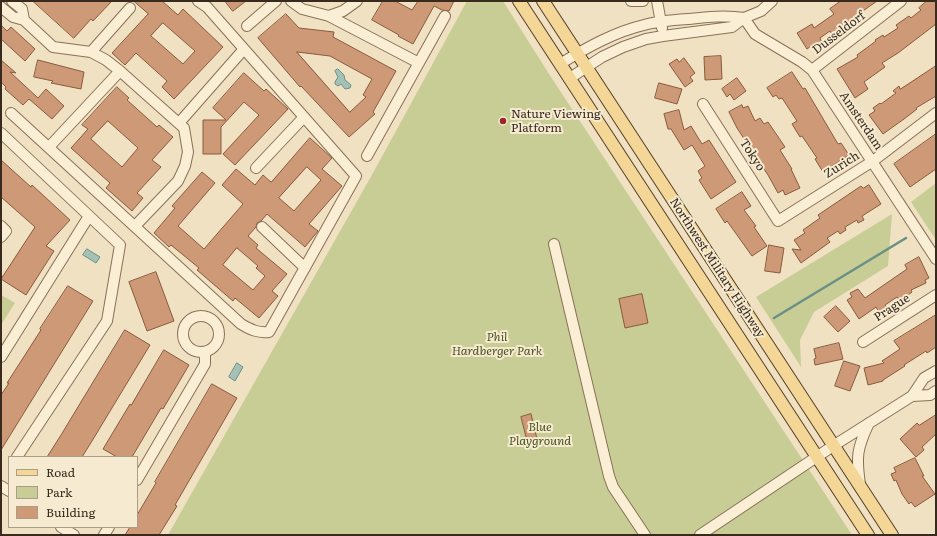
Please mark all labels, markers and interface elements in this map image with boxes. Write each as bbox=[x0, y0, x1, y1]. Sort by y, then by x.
street label: Dusseldorf bbox=[810, 9, 868, 57]
street label: Amsterdam bbox=[836, 89, 886, 153]
place label: Nature Viewing Platform bbox=[511, 107, 601, 135]
marker: Nature Viewing Platform bbox=[498, 116, 508, 126]
street label: Tokyo bbox=[736, 136, 768, 174]
street label: Zurich bbox=[822, 149, 862, 181]
street label: Northwest Military Highway bbox=[666, 195, 768, 341]
street label: Prague bbox=[871, 291, 913, 325]
park label: Phil Hardberger Park bbox=[452, 330, 542, 358]
park label: Blue Playground bbox=[509, 420, 571, 448]
legend bbox=[8, 456, 138, 528]
text: Road bbox=[46, 463, 75, 481]
text: Park bbox=[46, 483, 72, 501]
text: Building bbox=[46, 503, 95, 521]

